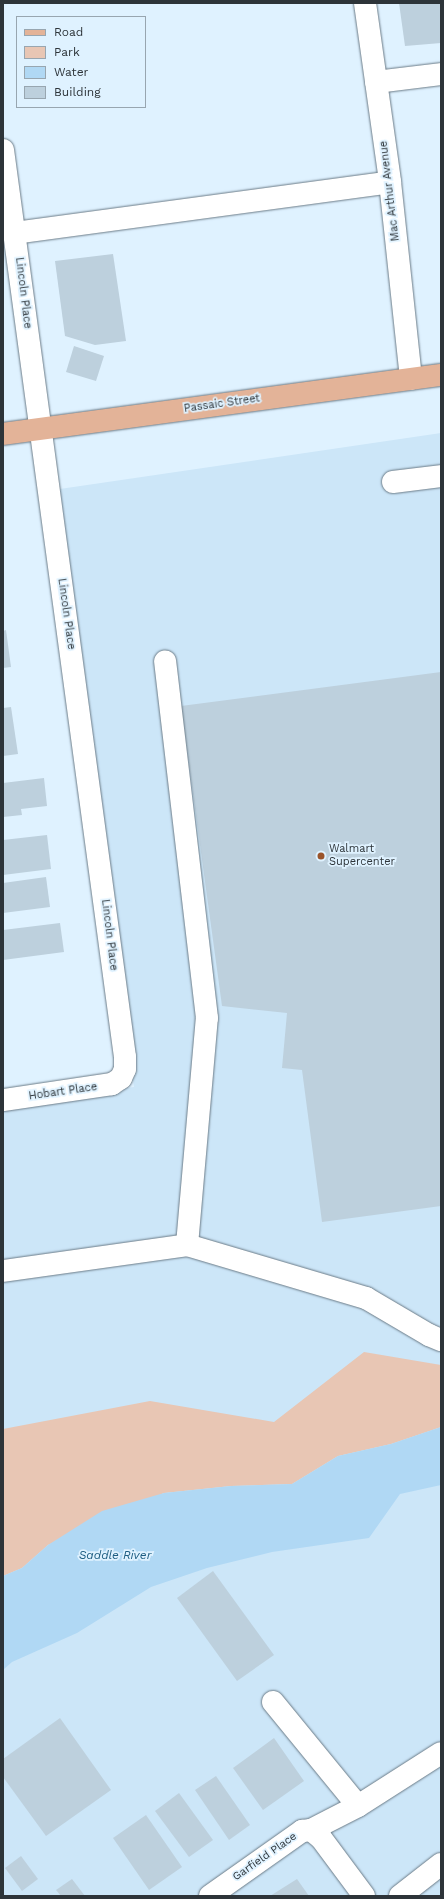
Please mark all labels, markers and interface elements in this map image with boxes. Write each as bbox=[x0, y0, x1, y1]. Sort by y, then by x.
legend bbox=[16, 16, 146, 108]
text: Road bbox=[54, 25, 83, 39]
text: Park bbox=[54, 45, 80, 59]
text: Water bbox=[54, 65, 88, 79]
text: Building bbox=[54, 85, 101, 99]
street label: Mac Arthur Avenue bbox=[377, 139, 403, 243]
street label: Lincoln Place bbox=[12, 257, 34, 329]
street label: Passaic Street bbox=[183, 392, 261, 416]
street label: Lincoln Place bbox=[54, 578, 78, 650]
place label: Walmart Supercenter bbox=[329, 843, 395, 869]
marker: Walmart Supercenter bbox=[316, 851, 326, 861]
street label: Lincoln Place bbox=[98, 899, 120, 971]
street label: Hobart Place bbox=[28, 1081, 98, 1103]
water label: Saddle River bbox=[79, 1549, 151, 1563]
street label: Garfield Place bbox=[230, 1830, 300, 1884]

